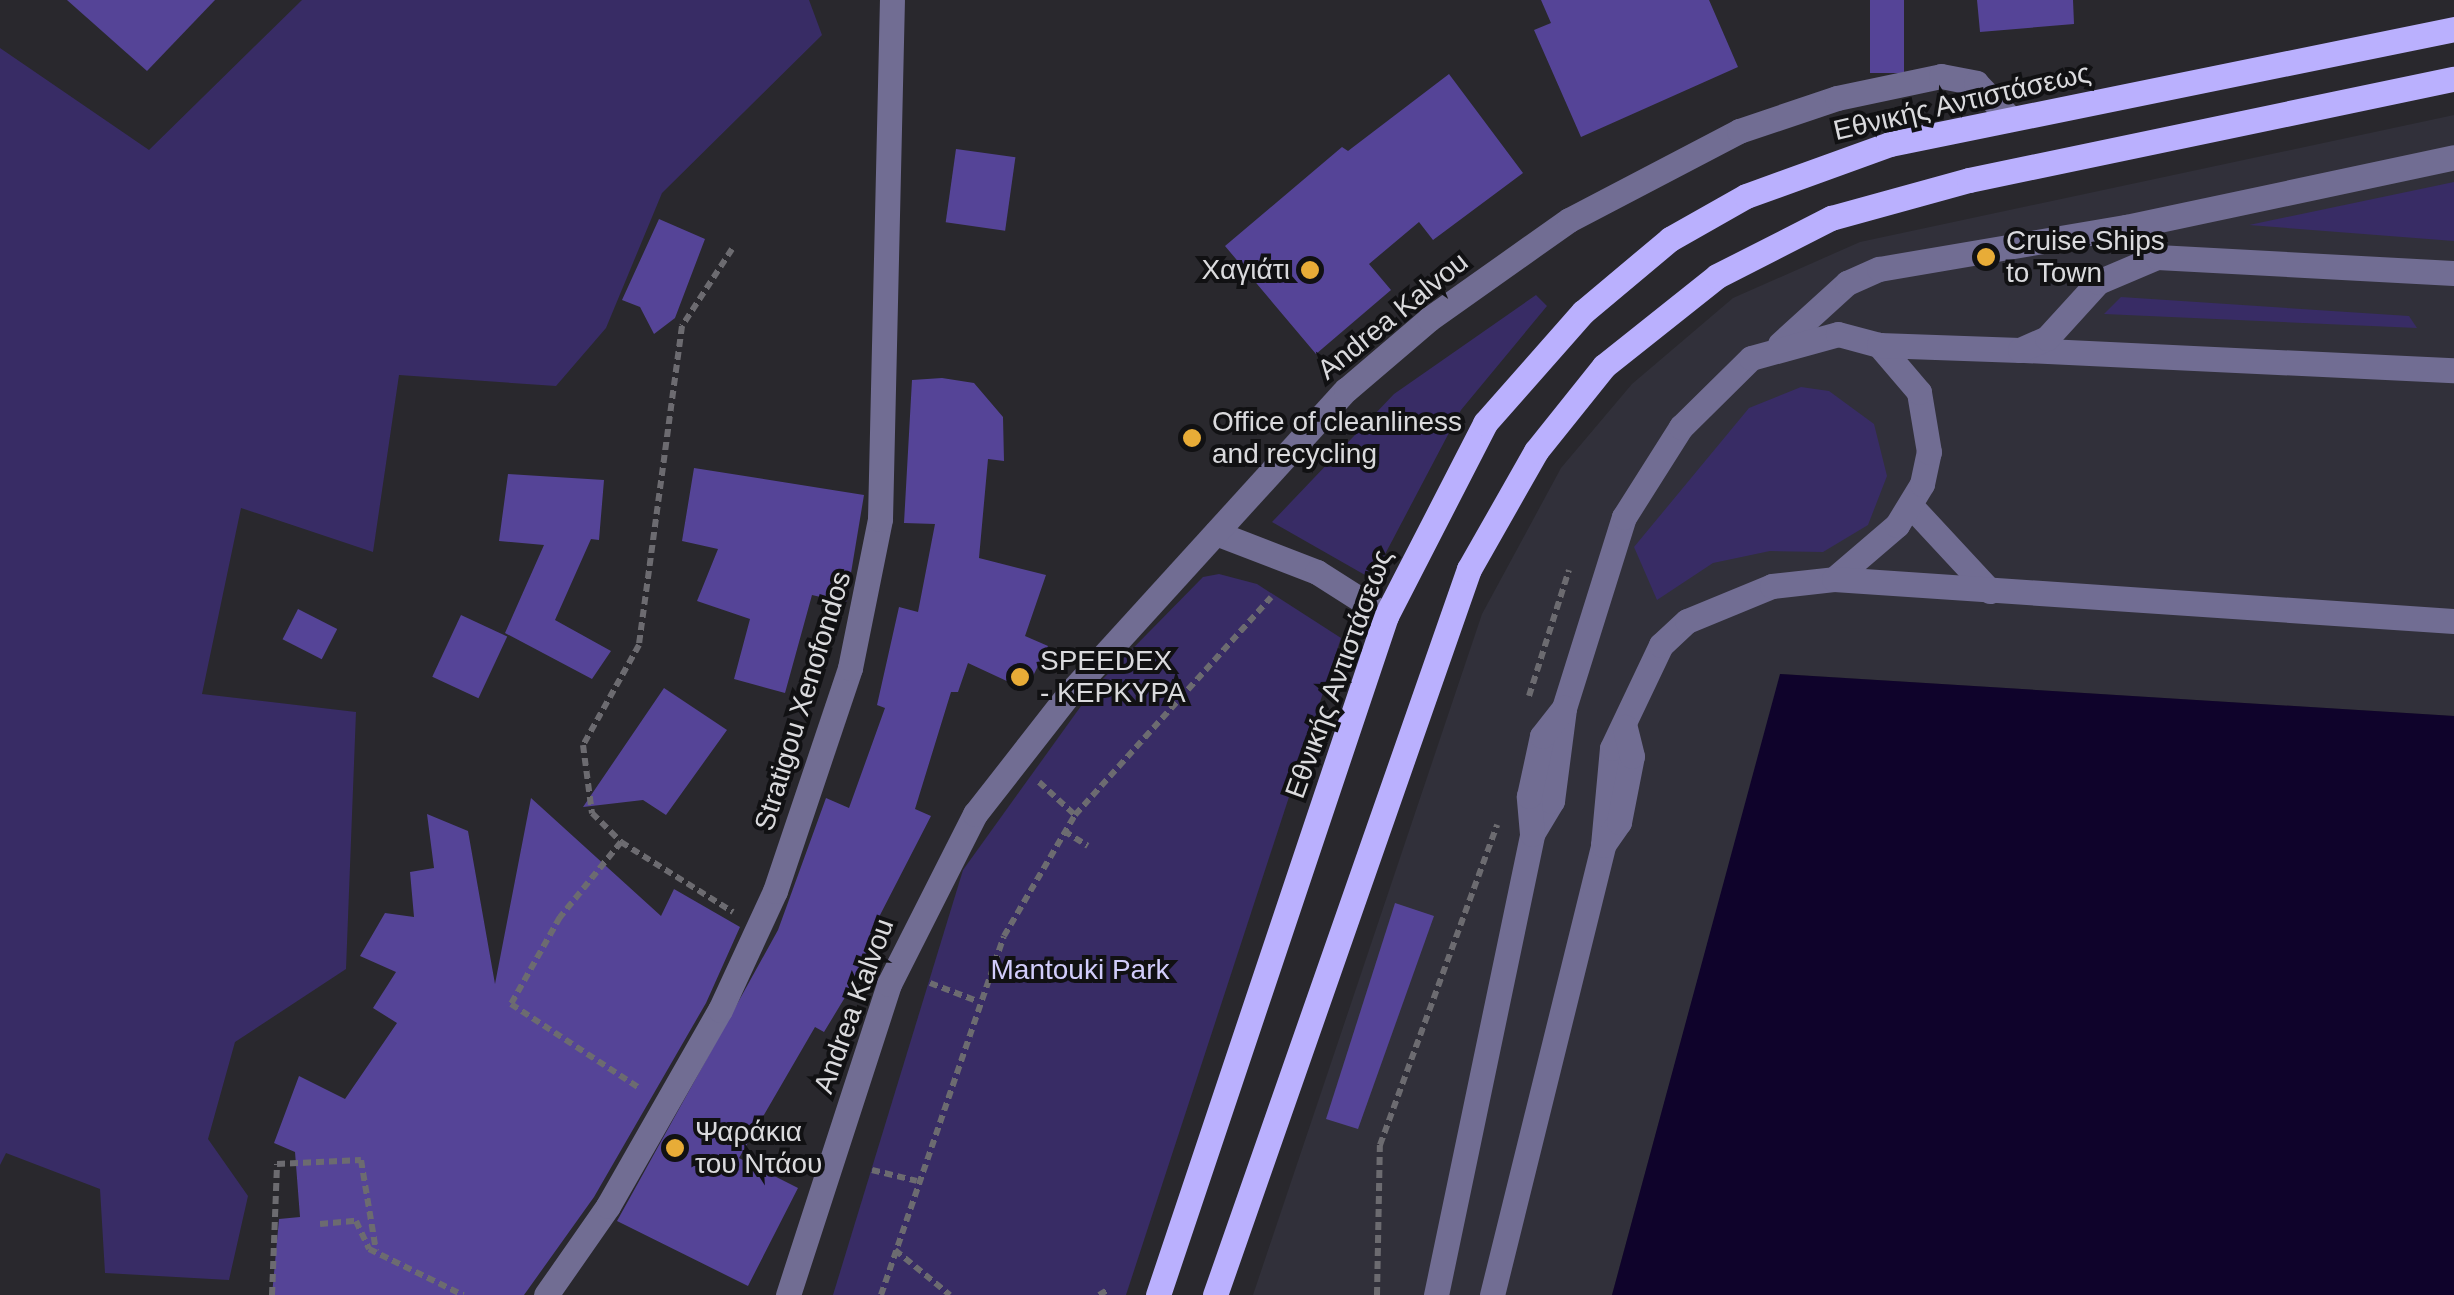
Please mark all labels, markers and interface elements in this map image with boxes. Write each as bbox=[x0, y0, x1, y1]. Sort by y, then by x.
street label: Εθνικής Αντιστάσεως bbox=[1830, 56, 2094, 148]
place label: Cruise Ships to Town bbox=[2006, 224, 2165, 290]
street label: Andrea Kalvou bbox=[1311, 245, 1475, 387]
marker: Cruise Ships to Town bbox=[1975, 246, 1997, 268]
place label: Χαγιάτι bbox=[1201, 253, 1290, 287]
marker: Χαγιάτι bbox=[1299, 259, 1321, 281]
place label: Office of cleanliness and recycling bbox=[1212, 405, 1462, 471]
marker: Office of cleanliness and recycling bbox=[1181, 427, 1203, 449]
street label: Εθνικής Αντιστάσεως bbox=[1278, 544, 1400, 804]
street label: Stratigou Xenofondos bbox=[748, 567, 858, 835]
place label: SPEEDEX - ΚΕΡΚΥΡΑ bbox=[1040, 644, 1186, 710]
marker: SPEEDEX - ΚΕΡΚΥΡΑ bbox=[1009, 666, 1031, 688]
street label: Andrea Kalvou bbox=[807, 914, 901, 1098]
park label: Mantouki Park bbox=[991, 953, 1169, 987]
place label: Ψαράκια του Ντάου bbox=[695, 1115, 822, 1181]
marker: Ψαράκια του Ντάου bbox=[664, 1137, 686, 1159]

